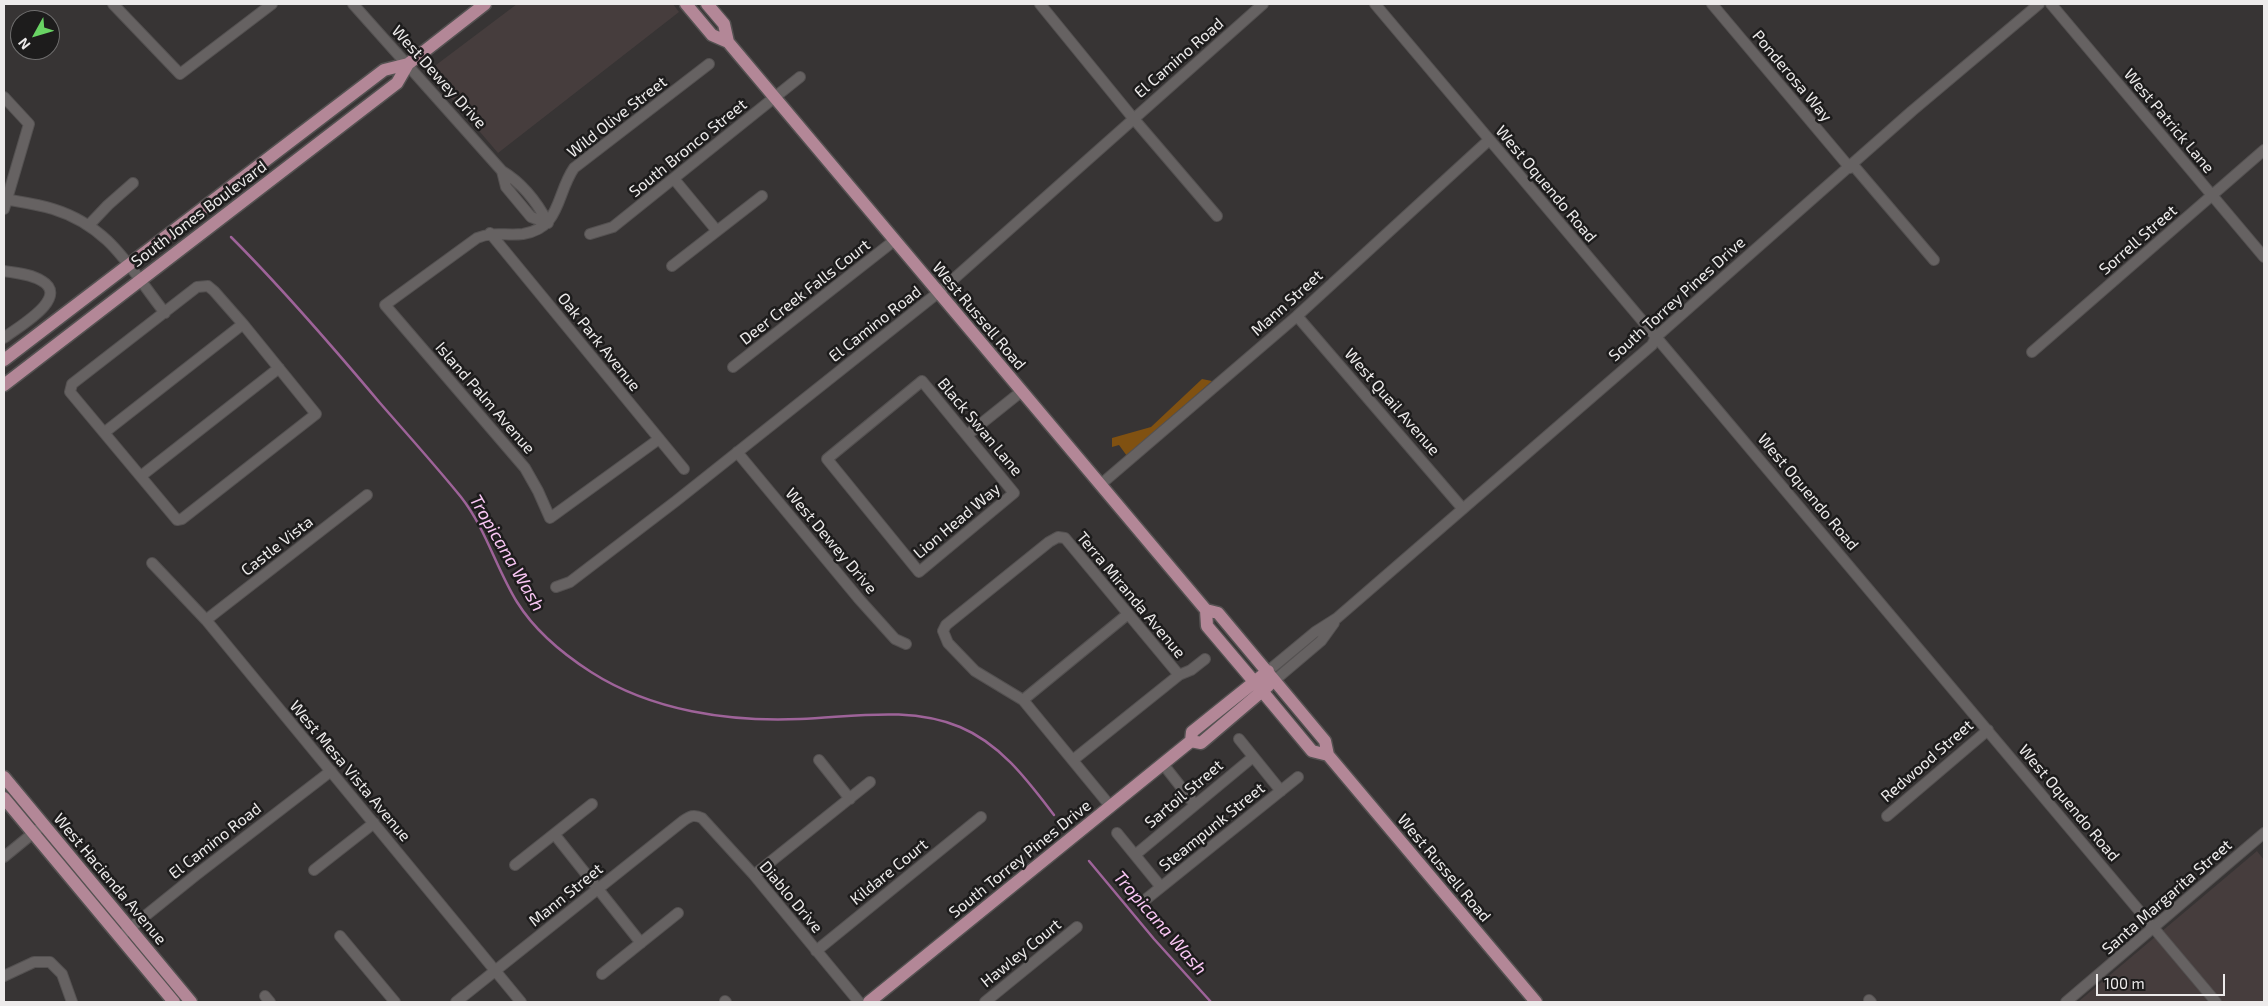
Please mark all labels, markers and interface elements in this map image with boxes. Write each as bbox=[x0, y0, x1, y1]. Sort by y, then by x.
north arrow bbox=[10, 10, 60, 60]
street label: El Camino Road bbox=[1130, 14, 1228, 102]
street label: West Dewey Drive bbox=[388, 21, 490, 133]
street label: Ponderosa Way bbox=[1748, 26, 1836, 126]
text: N bbox=[14, 35, 34, 53]
street label: West Patrick Lane bbox=[2120, 65, 2218, 177]
street label: Wild Olive Street bbox=[563, 72, 671, 162]
street label: South Bronco Street bbox=[625, 95, 751, 201]
street label: West Oquendo Road bbox=[1491, 122, 1601, 246]
street label: South Jones Boulevard bbox=[128, 157, 270, 271]
street label: Sorrell Street bbox=[2095, 201, 2181, 279]
street label: South Torrey Pines Drive bbox=[1605, 233, 1749, 365]
street label: Deer Creek Falls Court bbox=[736, 235, 874, 349]
street label: West Russell Road bbox=[928, 258, 1030, 374]
street label: Mann Street bbox=[1247, 266, 1327, 340]
street label: El Camino Road bbox=[825, 282, 925, 366]
street label: Oak Park Avenue bbox=[553, 289, 645, 395]
street label: Island Palm Avenue bbox=[431, 338, 539, 458]
street label: West Quail Avenue bbox=[1340, 344, 1444, 460]
street label: Black Swan Lane bbox=[934, 374, 1026, 480]
street label: West Oquendo Road bbox=[1753, 430, 1863, 554]
street label: Lion Head Way bbox=[910, 479, 1004, 563]
street label: West Dewey Drive bbox=[781, 484, 881, 598]
water label: Tropicana Wash bbox=[465, 491, 549, 615]
street label: Castle Vista bbox=[237, 512, 317, 580]
street label: Terra Miranda Avenue bbox=[1073, 528, 1189, 662]
street label: West Mesa Vista Avenue bbox=[285, 697, 415, 845]
street label: Redwood Street bbox=[1877, 716, 1977, 806]
street label: West Oquendo Road bbox=[2014, 741, 2124, 865]
street label: Sartoil Street bbox=[1141, 756, 1227, 832]
street label: Steampunk Street bbox=[1155, 779, 1269, 875]
street label: South Torrey Pines Drive bbox=[945, 796, 1095, 922]
street label: El Camino Road bbox=[165, 799, 265, 883]
street label: West Hacienda Avenue bbox=[49, 809, 171, 949]
street label: West Russell Road bbox=[1393, 810, 1495, 926]
street label: Kildare Court bbox=[846, 835, 932, 909]
street label: Santa Margarita Street bbox=[2098, 835, 2236, 959]
street label: Diablo Drive bbox=[755, 857, 827, 937]
street label: Mann Street bbox=[525, 859, 607, 931]
water label: Tropicana Wash bbox=[1109, 866, 1211, 980]
street label: Hawley Court bbox=[977, 915, 1065, 991]
scale bar bbox=[2098, 964, 2227, 996]
text: 100 m bbox=[2104, 974, 2145, 992]

